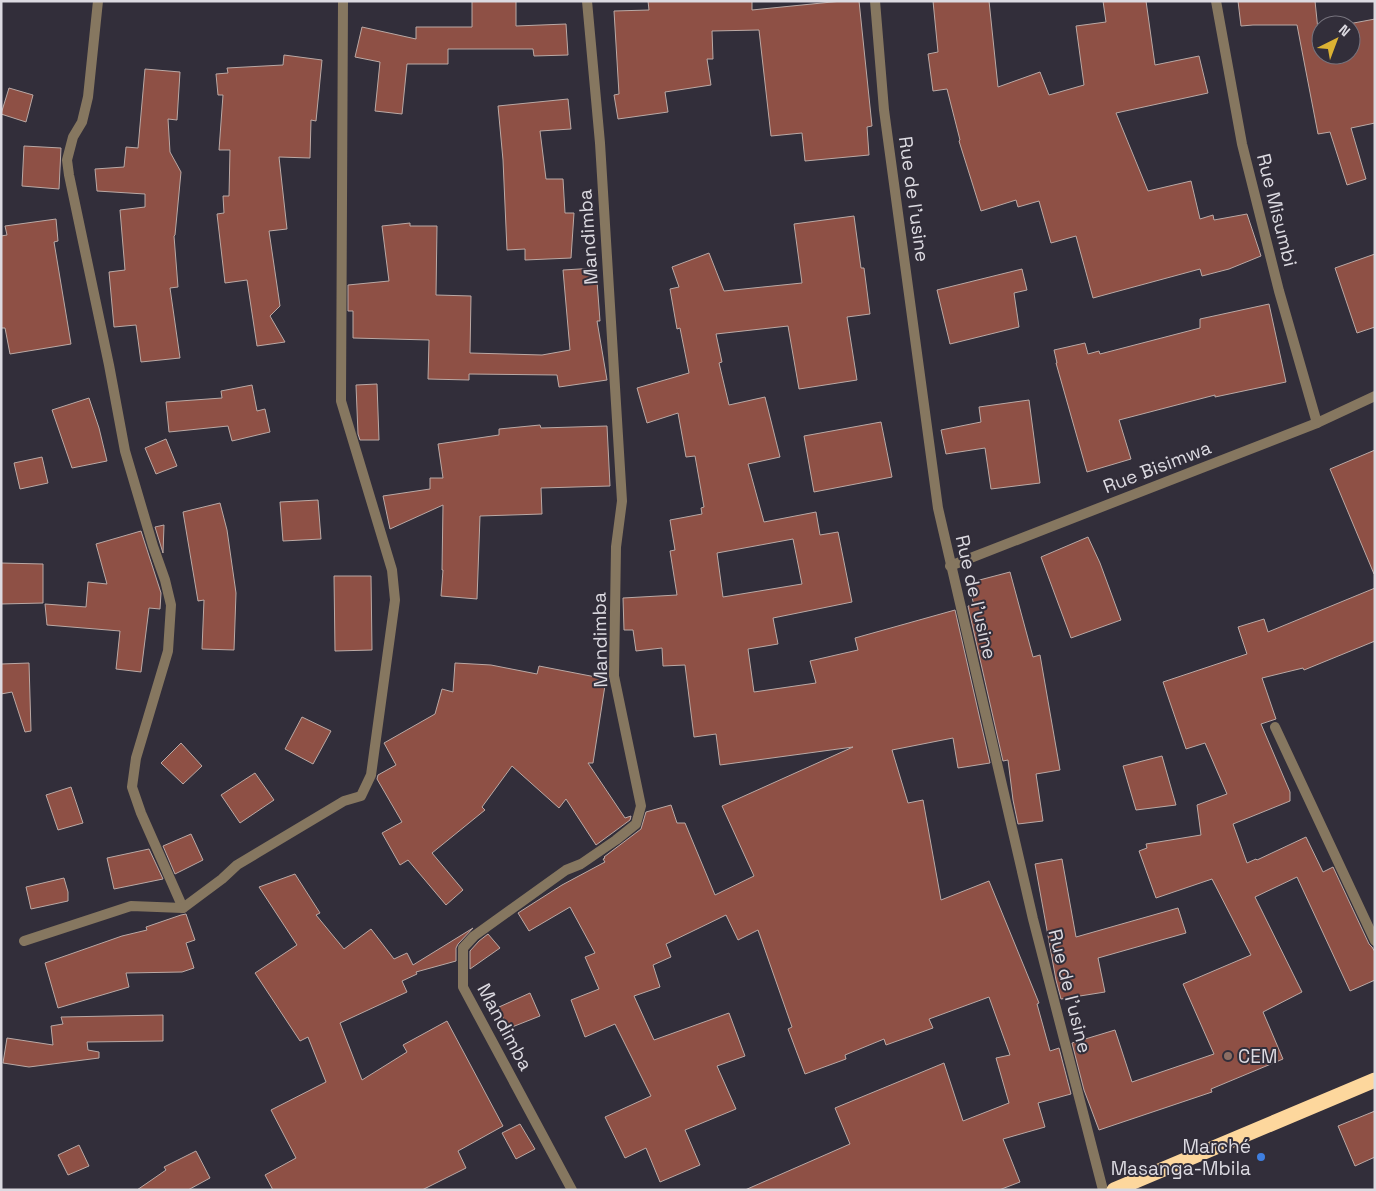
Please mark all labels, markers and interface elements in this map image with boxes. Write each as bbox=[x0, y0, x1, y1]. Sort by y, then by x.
north arrow bbox=[1311, 15, 1361, 65]
text: N bbox=[1335, 21, 1354, 40]
street label: Rue de l'usine bbox=[893, 135, 935, 263]
street label: Rue Misumbi bbox=[1251, 151, 1303, 269]
street label: Mandimba bbox=[572, 188, 604, 285]
street label: Rue Bisimwa bbox=[1099, 435, 1215, 499]
street label: Rue de l'usine bbox=[950, 532, 1002, 662]
street label: Mandimba bbox=[587, 592, 613, 688]
street label: Rue de l'usine bbox=[1043, 926, 1097, 1056]
street label: Mandimba bbox=[472, 979, 538, 1075]
place label: CEM bbox=[1238, 1044, 1277, 1069]
marker: CEM bbox=[1222, 1050, 1234, 1062]
place label: Marché Masanga-Mbila bbox=[1111, 1134, 1251, 1181]
marker: Marché Masanga-Mbila bbox=[1255, 1151, 1267, 1163]

